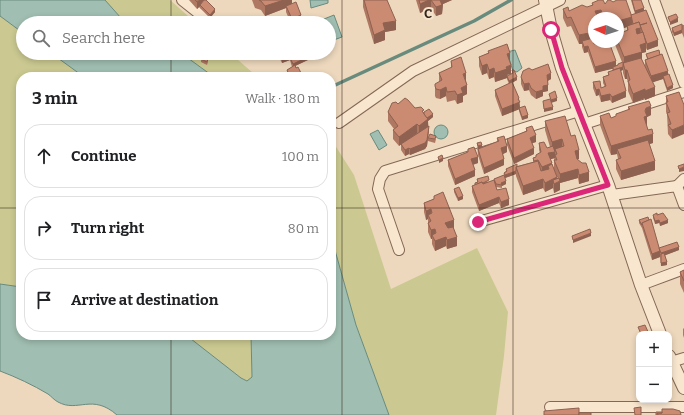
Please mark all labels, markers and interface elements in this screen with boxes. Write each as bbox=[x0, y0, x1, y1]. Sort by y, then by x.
text: C bbox=[424, 6, 432, 21]
north arrow bbox=[588, 12, 624, 48]
search box bbox=[16, 16, 336, 60]
route start bbox=[542, 21, 560, 39]
icon: search bbox=[30, 27, 52, 49]
text: Search here bbox=[62, 29, 145, 47]
text: 3 min bbox=[32, 88, 77, 109]
text: Walk · 180 m bbox=[245, 91, 320, 106]
icon: ahead bbox=[33, 145, 55, 167]
text: Continue bbox=[71, 147, 137, 165]
text: 100 m bbox=[282, 149, 319, 164]
route end bbox=[469, 213, 487, 231]
icon: right bbox=[33, 217, 55, 239]
text: Turn right bbox=[71, 219, 144, 237]
text: 80 m bbox=[288, 221, 319, 236]
icon: arrive bbox=[33, 289, 55, 311]
text: Arrive at destination bbox=[71, 291, 218, 309]
map controls bbox=[636, 331, 672, 403]
button: + bbox=[636, 331, 672, 367]
button: − bbox=[636, 367, 672, 403]

